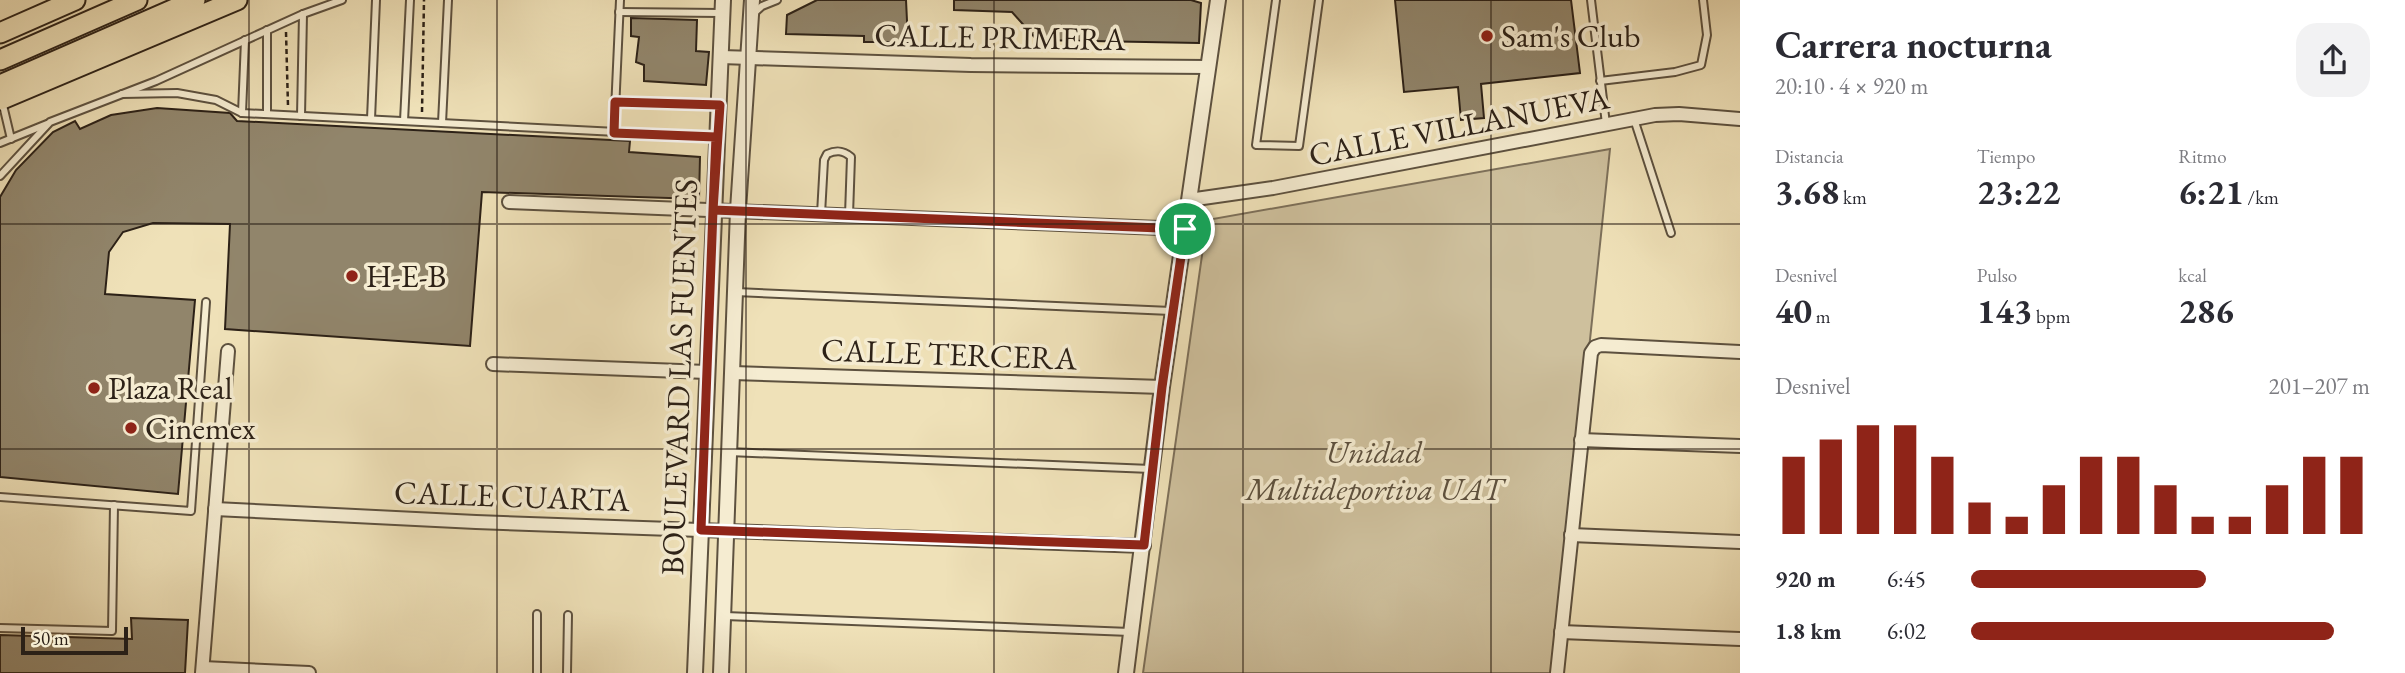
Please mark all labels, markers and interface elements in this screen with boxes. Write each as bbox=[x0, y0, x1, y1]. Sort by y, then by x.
street label: CALLE PRIMERA bbox=[874, 14, 1127, 60]
place label: Sam's Club bbox=[1501, 15, 1640, 57]
text: Carrera nocturna bbox=[1775, 20, 2052, 69]
button: share bbox=[2296, 23, 2370, 97]
marker: Sam's Club bbox=[1479, 28, 1495, 44]
text: 20:10 · 4 × 920 m bbox=[1775, 71, 1928, 101]
street label: CALLE VILLANUEVA bbox=[1305, 76, 1614, 176]
text: Distancia bbox=[1775, 144, 1844, 169]
text: Tiempo bbox=[1977, 144, 2036, 169]
text: Ritmo bbox=[2178, 144, 2227, 169]
text: 3.68 bbox=[1775, 169, 1839, 214]
text: 23:22 bbox=[1977, 169, 2061, 214]
text: 6:21 bbox=[2178, 169, 2244, 214]
street label: BOULEVARD LAS FUENTES bbox=[651, 178, 707, 576]
text: km bbox=[1839, 185, 1867, 210]
text: /km bbox=[2244, 185, 2279, 210]
pin bbox=[1155, 199, 1215, 259]
icon: arrive bbox=[1166, 210, 1204, 248]
place label: H-E-B bbox=[366, 255, 446, 297]
text: Desnivel bbox=[1775, 263, 1837, 288]
text: Pulso bbox=[1977, 263, 2017, 288]
text: kcal bbox=[2178, 263, 2207, 288]
marker: H-E-B bbox=[344, 268, 360, 284]
text: 40 bbox=[1775, 288, 1812, 333]
text: 143 bbox=[1977, 288, 2032, 333]
text: 286 bbox=[2178, 288, 2234, 333]
text: m bbox=[1812, 304, 1831, 329]
text: bpm bbox=[2032, 304, 2070, 329]
street label: CALLE TERCERA bbox=[820, 329, 1079, 379]
place label: Plaza Real bbox=[108, 367, 233, 409]
text: Desnivel bbox=[1775, 371, 1851, 401]
text: 201–207 m bbox=[2269, 371, 2370, 401]
marker: Plaza Real bbox=[86, 380, 102, 396]
place label: Cinemex bbox=[145, 407, 256, 449]
marker: Cinemex bbox=[123, 420, 139, 436]
park label: Unidad Multideportiva UAT bbox=[1243, 431, 1507, 510]
street label: CALLE CUARTA bbox=[394, 471, 631, 521]
text: 920 m bbox=[1775, 564, 1836, 594]
text: 6:45 bbox=[1887, 564, 1926, 594]
text: 1.8 km bbox=[1775, 616, 1842, 646]
text: 6:02 bbox=[1887, 616, 1926, 646]
scale bar bbox=[21, 624, 128, 656]
text: 50 m bbox=[32, 626, 69, 651]

